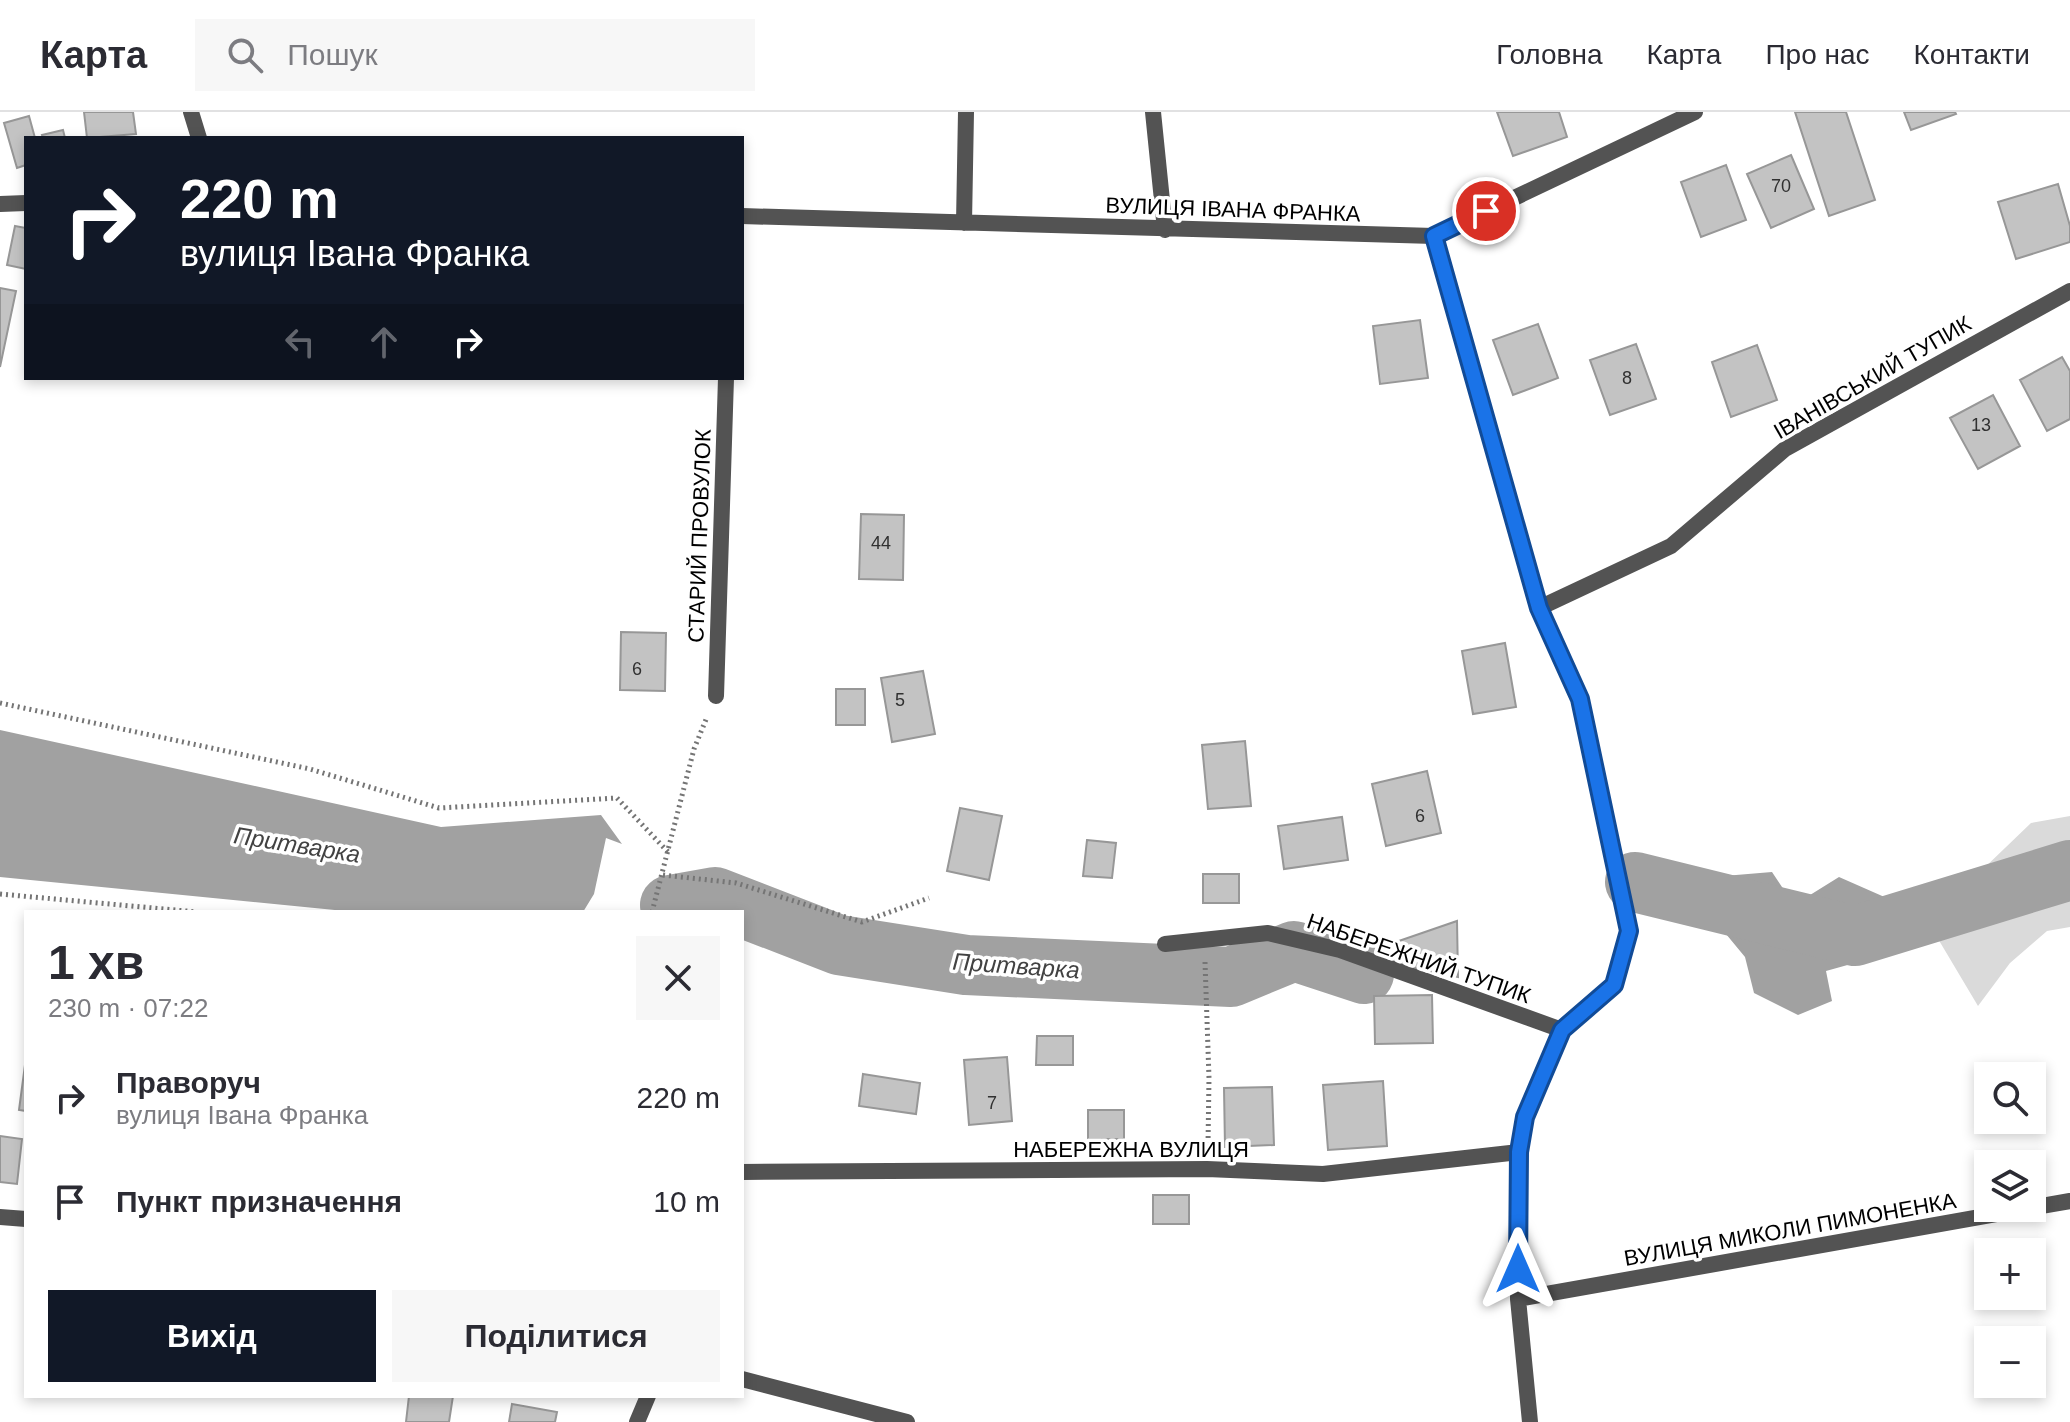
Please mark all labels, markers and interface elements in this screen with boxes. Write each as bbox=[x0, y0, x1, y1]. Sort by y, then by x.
search box bbox=[195, 19, 755, 91]
icon: search bbox=[223, 33, 267, 77]
text: Карта bbox=[40, 34, 147, 76]
text: Пошук bbox=[287, 38, 378, 71]
text: Головна bbox=[1496, 39, 1603, 70]
text: Карта bbox=[1647, 39, 1721, 70]
text: Про нас bbox=[1765, 39, 1870, 70]
text: Контакти bbox=[1914, 39, 2030, 70]
text: 220 m bbox=[180, 167, 339, 230]
icon: right bbox=[48, 168, 152, 272]
house number: 70 bbox=[1771, 176, 1791, 196]
pin bbox=[1452, 177, 1520, 245]
icon: arrive bbox=[1464, 189, 1508, 233]
street label: ВУЛИЦЯ ІВАНА ФРАНКА bbox=[1105, 193, 1361, 226]
text: вулиця Івана Франка bbox=[180, 233, 529, 274]
street label: ІВАНІВСЬКИЙ ТУПИК bbox=[1769, 311, 1975, 444]
icon: left bbox=[278, 320, 322, 364]
icon: ahead bbox=[362, 320, 406, 364]
icon: right bbox=[446, 320, 490, 364]
house number: 8 bbox=[1622, 368, 1632, 388]
house number: 13 bbox=[1971, 415, 1991, 435]
street label: СТАРИЙ ПРОВУЛОК bbox=[683, 429, 716, 643]
house number: 44 bbox=[871, 533, 891, 553]
house number: 6 bbox=[632, 659, 642, 679]
house number: 5 bbox=[895, 690, 905, 710]
house number: 6 bbox=[1415, 806, 1425, 826]
water label: Притварка bbox=[232, 821, 362, 868]
street label: НАБЕРЕЖНИЙ ТУПИК bbox=[1304, 908, 1534, 1009]
text: 1 хв bbox=[48, 936, 144, 989]
button: close bbox=[636, 936, 720, 1020]
water label: Притварка bbox=[952, 948, 1081, 983]
text: 230 m · 07:22 bbox=[48, 993, 208, 1023]
map controls bbox=[1974, 1062, 2046, 1398]
button: search bbox=[1974, 1062, 2046, 1134]
text: Праворуч bbox=[116, 1066, 261, 1099]
icon: right bbox=[48, 1076, 92, 1120]
text: 220 m bbox=[637, 1081, 720, 1114]
house number: 7 bbox=[987, 1093, 997, 1113]
text: вулиця Івана Франка bbox=[116, 1100, 368, 1130]
street label: НАБЕРЕЖНА ВУЛИЦЯ bbox=[1013, 1137, 1249, 1162]
button: layers bbox=[1974, 1150, 2046, 1222]
icon: arrive bbox=[48, 1180, 92, 1224]
text: Пункт призначення bbox=[116, 1185, 402, 1218]
text: 10 m bbox=[653, 1185, 720, 1218]
street label: ВУЛИЦЯ МИКОЛИ ПИМОНЕНКА bbox=[1622, 1188, 1958, 1271]
position arrow bbox=[1476, 1227, 1560, 1311]
button: + bbox=[1974, 1238, 2046, 1310]
button: Вихід bbox=[48, 1290, 376, 1382]
button: Поділитися bbox=[392, 1290, 720, 1382]
button: − bbox=[1974, 1326, 2046, 1398]

